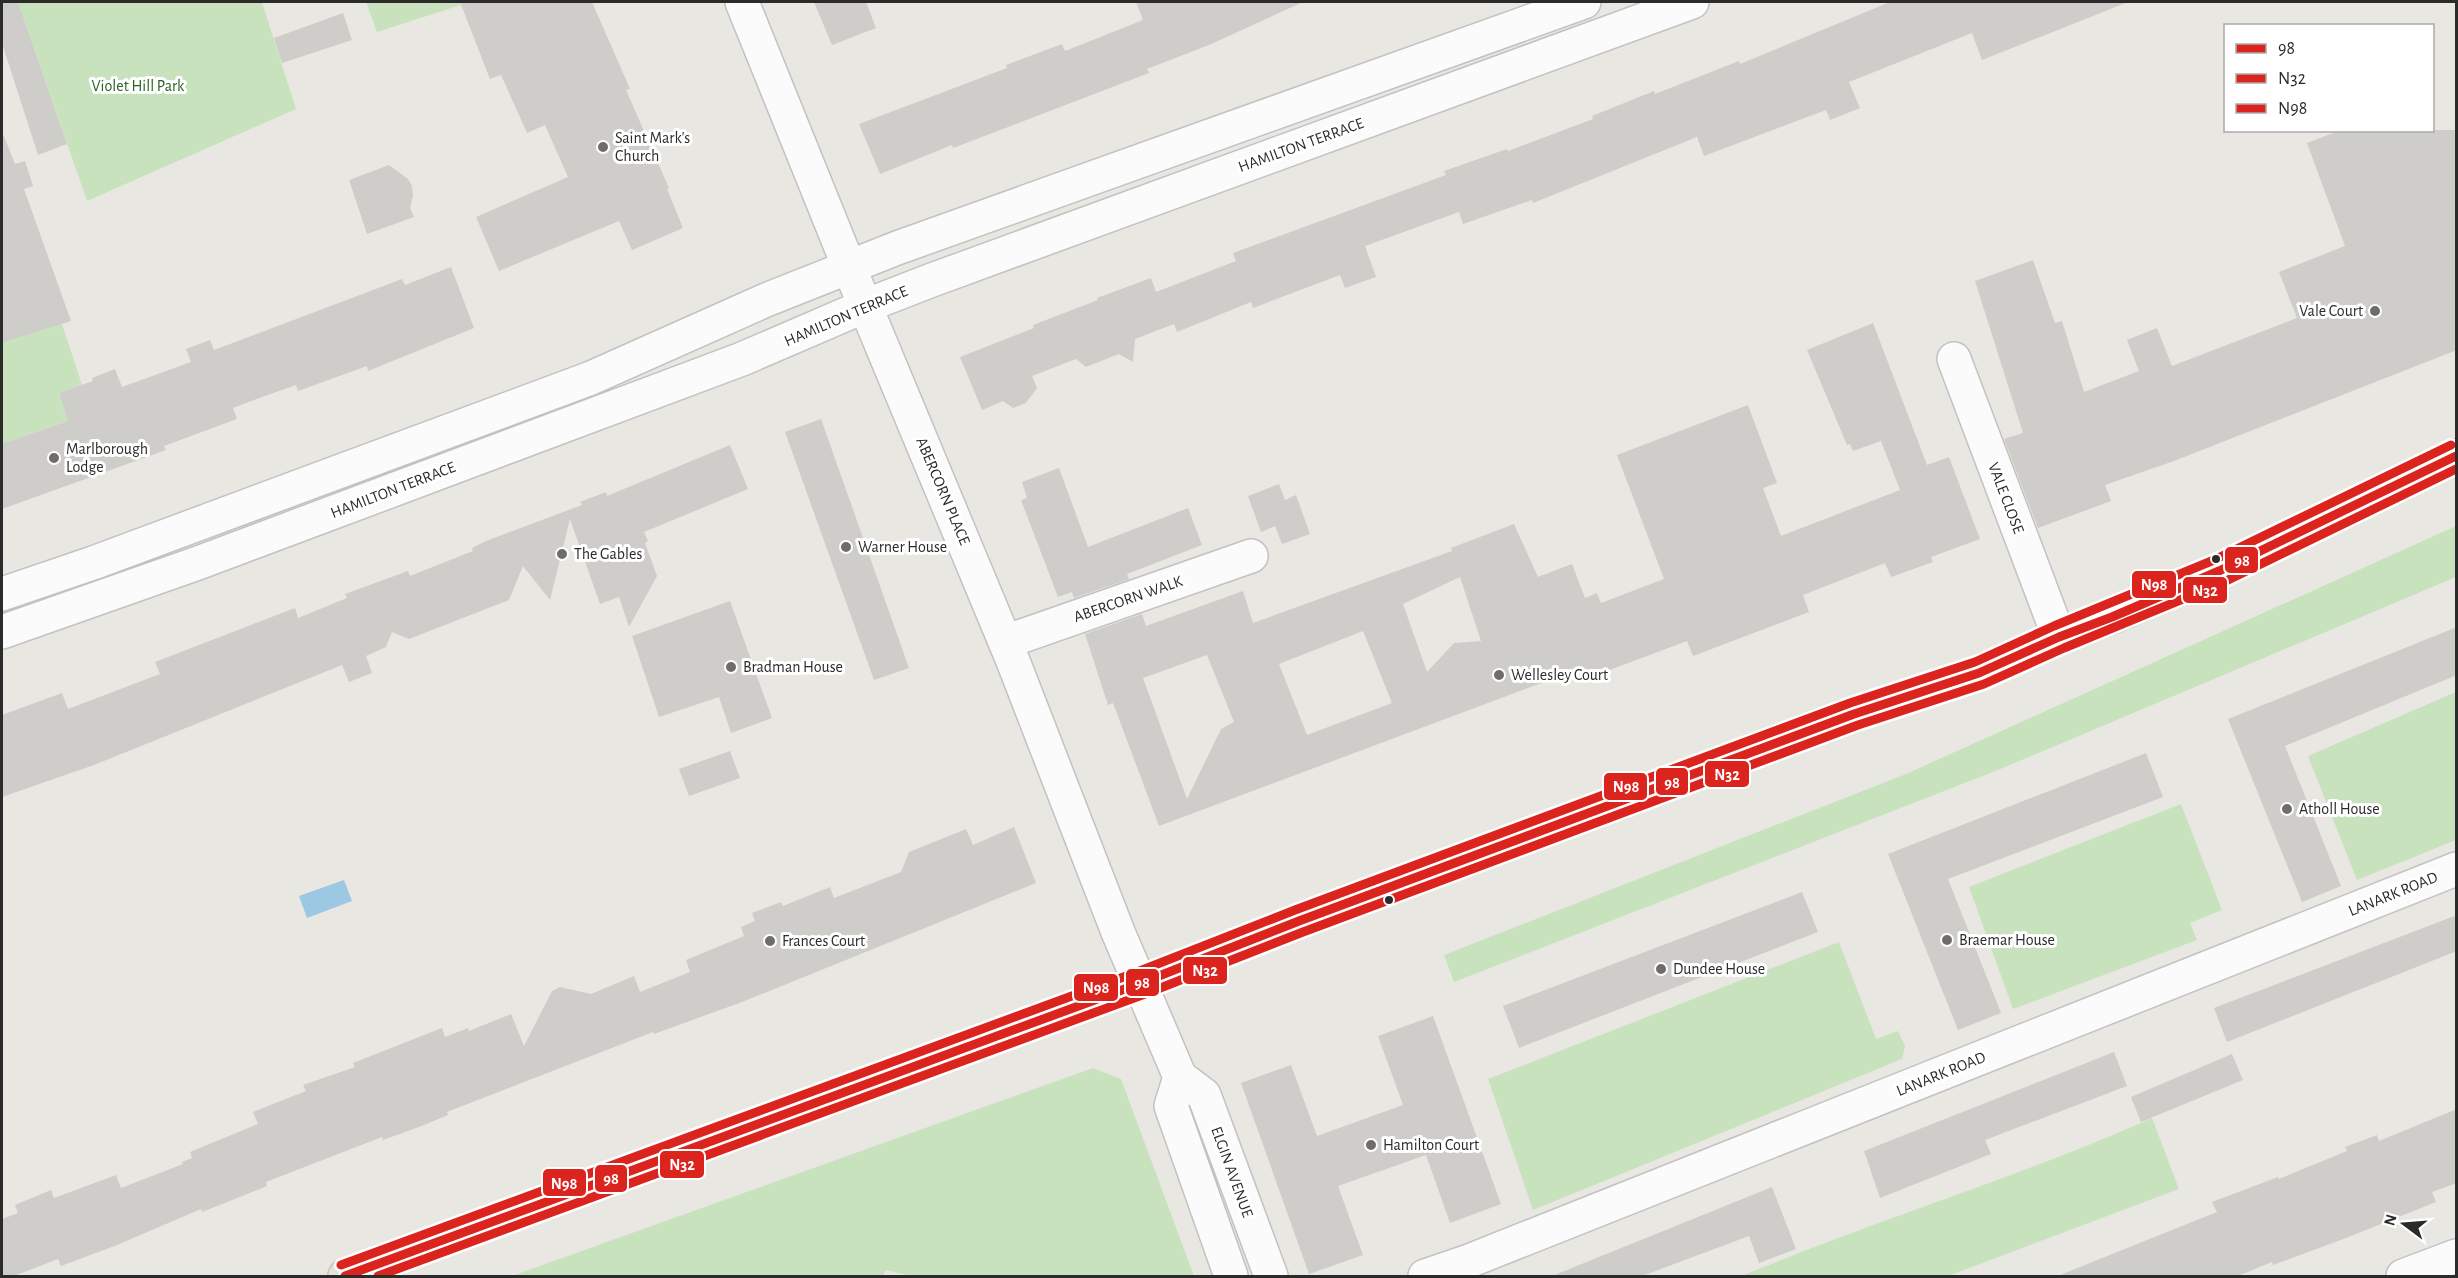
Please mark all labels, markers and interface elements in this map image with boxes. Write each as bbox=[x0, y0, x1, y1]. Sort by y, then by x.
legend bbox=[2224, 24, 2434, 132]
text: 98 bbox=[2278, 40, 2295, 58]
text: N32 bbox=[2278, 70, 2306, 88]
park label: Violet Hill Park bbox=[92, 78, 185, 94]
text: N98 bbox=[2278, 100, 2307, 118]
street label: HAMILTON TERRACE bbox=[1236, 115, 1366, 175]
place label: Saint Mark's Church bbox=[615, 130, 690, 164]
marker: Saint Mark's Church bbox=[596, 140, 610, 154]
street label: HAMILTON TERRACE bbox=[782, 283, 910, 349]
place label: Vale Court bbox=[2299, 303, 2363, 319]
marker: Vale Court bbox=[2368, 304, 2382, 318]
street label: ABERCORN PLACE bbox=[913, 435, 973, 547]
place label: Marlborough Lodge bbox=[66, 441, 148, 475]
marker: Marlborough Lodge bbox=[47, 451, 61, 465]
street label: HAMILTON TERRACE bbox=[328, 459, 458, 521]
street label: VALE CLOSE bbox=[1985, 460, 2027, 536]
place label: Warner House bbox=[858, 539, 947, 555]
marker: Warner House bbox=[839, 540, 853, 554]
place label: The Gables bbox=[574, 546, 642, 562]
line badge: 98 bbox=[2224, 546, 2259, 574]
marker: The Gables bbox=[555, 547, 569, 561]
unlabelled marker bbox=[2210, 553, 2222, 565]
text: 98 bbox=[2234, 553, 2250, 569]
line badge: N98 bbox=[2131, 570, 2177, 599]
street label: ABERCORN WALK bbox=[1072, 573, 1185, 625]
line badge: N32 bbox=[2182, 576, 2228, 604]
text: N98 bbox=[2141, 577, 2167, 593]
text: N32 bbox=[2192, 583, 2218, 599]
place label: Bradman House bbox=[743, 659, 843, 675]
marker: Bradman House bbox=[724, 660, 738, 674]
place label: Wellesley Court bbox=[1511, 667, 1608, 684]
marker: Wellesley Court bbox=[1492, 668, 1506, 682]
line badge: N32 bbox=[1704, 760, 1750, 788]
line badge: 98 bbox=[1655, 767, 1689, 796]
text: N32 bbox=[1714, 767, 1740, 783]
line badge: N98 bbox=[1603, 772, 1648, 801]
text: 98 bbox=[1664, 775, 1680, 791]
text: N98 bbox=[1613, 779, 1639, 795]
place label: Atholl House bbox=[2299, 801, 2380, 817]
marker: Atholl House bbox=[2280, 802, 2294, 816]
street label: LANARK ROAD bbox=[2346, 869, 2440, 919]
unlabelled marker bbox=[1383, 894, 1395, 906]
place label: Braemar House bbox=[1959, 932, 2055, 948]
place label: Frances Court bbox=[782, 933, 865, 949]
marker: Braemar House bbox=[1940, 933, 1954, 947]
marker: Frances Court bbox=[763, 934, 777, 948]
line badge: N32 bbox=[1182, 956, 1228, 985]
place label: Dundee House bbox=[1673, 961, 1765, 977]
marker: Dundee House bbox=[1654, 962, 1668, 976]
text: N32 bbox=[1192, 963, 1218, 979]
line badge: 98 bbox=[1125, 968, 1160, 997]
line badge: N98 bbox=[1073, 973, 1119, 1002]
text: 98 bbox=[1134, 975, 1150, 991]
text: N98 bbox=[1083, 980, 1109, 996]
street label: LANARK ROAD bbox=[1894, 1049, 1988, 1099]
street label: ELGIN AVENUE bbox=[1208, 1124, 1256, 1220]
place label: Hamilton Court bbox=[1383, 1137, 1479, 1153]
marker: Hamilton Court bbox=[1364, 1138, 1378, 1152]
line badge: N32 bbox=[659, 1150, 705, 1179]
text: N32 bbox=[669, 1157, 695, 1173]
line badge: 98 bbox=[594, 1164, 628, 1193]
line badge: N98 bbox=[542, 1168, 587, 1197]
text: 98 bbox=[603, 1171, 619, 1187]
text: N98 bbox=[551, 1176, 577, 1192]
north arrow bbox=[2374, 1194, 2434, 1254]
text: N bbox=[2381, 1213, 2400, 1228]

